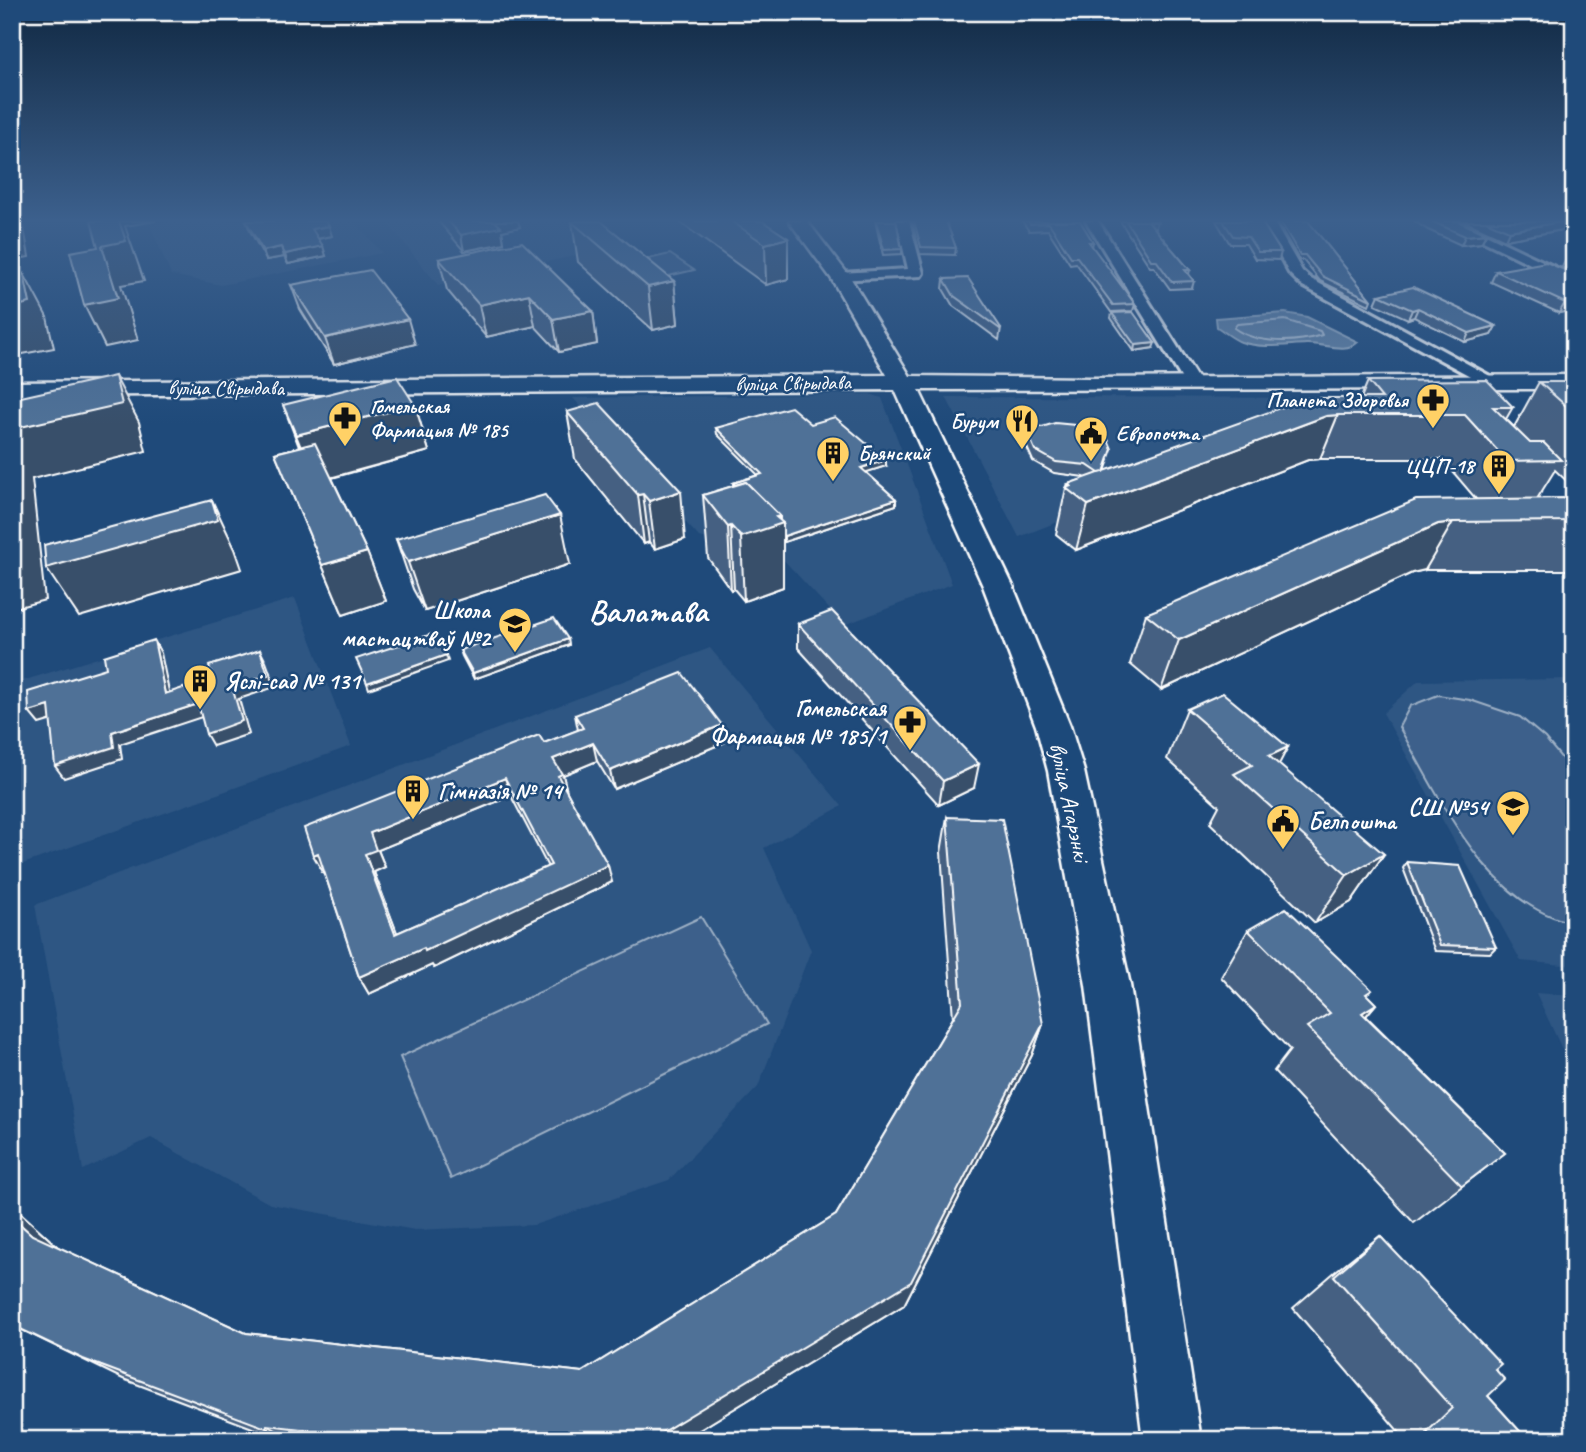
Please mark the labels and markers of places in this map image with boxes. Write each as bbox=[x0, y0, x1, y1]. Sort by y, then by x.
pharmacy icon: Планета Здоровья bbox=[1414, 381, 1452, 430]
place label: Планета Здоровья bbox=[1267, 387, 1410, 413]
place label: Гомельская Фармацыя № 185 bbox=[370, 393, 510, 443]
pharmacy icon: Гомельская Фармацыя № 185 bbox=[326, 399, 364, 448]
restaurant icon: Бурум bbox=[1003, 402, 1041, 451]
place label: Бурум bbox=[950, 408, 1000, 435]
public building icon: Европочта bbox=[1072, 414, 1110, 463]
place label: Европочта bbox=[1116, 420, 1201, 446]
building icon: Брянский bbox=[814, 434, 852, 483]
place label: Брянский bbox=[858, 440, 932, 466]
building icon: ЦЦП-18 bbox=[1480, 447, 1518, 496]
place label: ЦЦП-18 bbox=[1405, 453, 1477, 479]
place label: Школа мастацтваў №2 bbox=[342, 595, 492, 653]
school or university icon: Школа мастацтваў №2 bbox=[496, 605, 534, 654]
building icon: Яслі-сад № 131 bbox=[181, 662, 219, 711]
place label: Яслі-сад № 131 bbox=[224, 666, 363, 696]
place label: Гомельская Фармацыя № 185/1 bbox=[710, 693, 889, 751]
pharmacy icon: Гомельская Фармацыя № 185/1 bbox=[891, 703, 929, 752]
building icon: Гімназія № 14 bbox=[394, 772, 432, 821]
place label: Гімназія № 14 bbox=[438, 776, 565, 806]
school or university icon: СШ №54 bbox=[1494, 788, 1532, 837]
place label: СШ №54 bbox=[1408, 792, 1491, 822]
public building icon: Белпошта bbox=[1264, 802, 1302, 851]
place label: Белпошта bbox=[1308, 806, 1398, 836]

